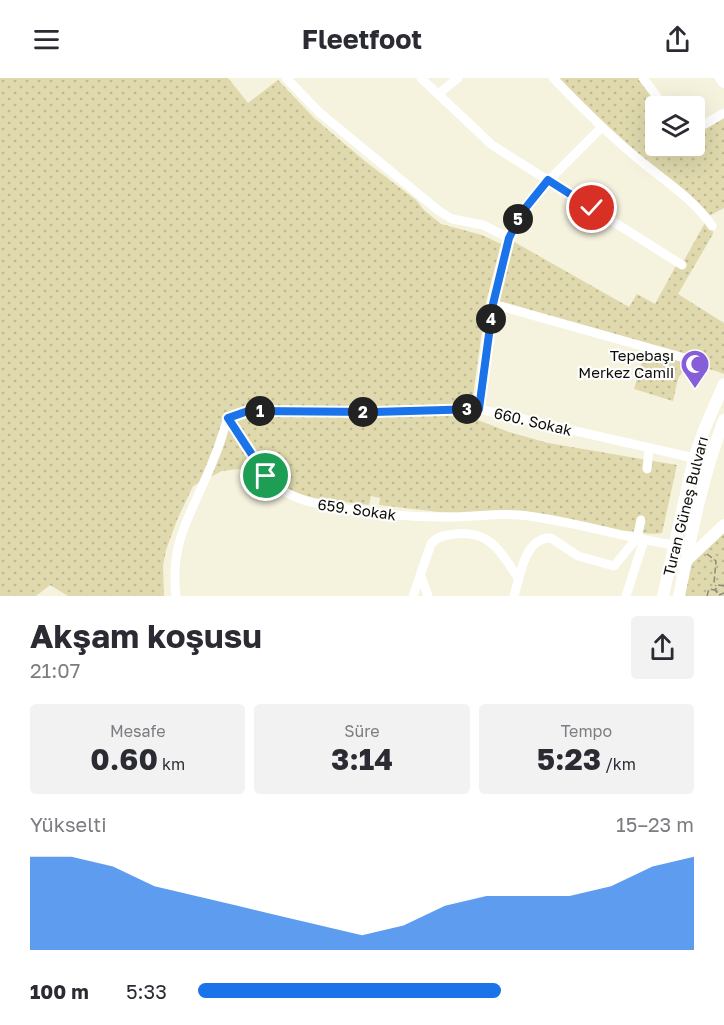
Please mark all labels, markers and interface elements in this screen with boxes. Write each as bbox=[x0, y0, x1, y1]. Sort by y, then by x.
icon: menu bbox=[30, 23, 63, 56]
text: Fleetfoot bbox=[302, 23, 422, 55]
icon: share bbox=[661, 23, 694, 56]
map controls bbox=[645, 96, 705, 156]
button: layers bbox=[645, 96, 705, 156]
pin bbox=[566, 182, 617, 233]
icon: check bbox=[575, 191, 608, 224]
pin: 5 bbox=[503, 204, 533, 234]
text: 5 bbox=[513, 209, 523, 229]
pin: 4 bbox=[476, 304, 506, 334]
text: 4 bbox=[486, 309, 496, 329]
place label: Tepebaşı Merkez Camii bbox=[578, 346, 674, 381]
mosque icon: Tepebaşı Merkez Camii bbox=[679, 348, 711, 390]
pin: 3 bbox=[452, 394, 482, 424]
pin: 1 bbox=[245, 396, 275, 426]
pin: 2 bbox=[348, 397, 378, 427]
text: 3 bbox=[462, 399, 472, 419]
text: 1 bbox=[256, 401, 264, 421]
text: 2 bbox=[358, 402, 368, 422]
street label: 660. Sokak bbox=[492, 403, 574, 439]
street label: Turan Güneş Bulvarı bbox=[659, 434, 711, 578]
pin bbox=[240, 450, 291, 501]
icon: arrive bbox=[249, 459, 282, 492]
street label: 659. Sokak bbox=[317, 495, 398, 523]
text: Akşam koşusu bbox=[30, 616, 262, 655]
button: share bbox=[631, 616, 694, 679]
text: 21:07 bbox=[30, 658, 80, 682]
text: Mesafe bbox=[110, 721, 165, 741]
text: Süre bbox=[344, 721, 380, 741]
text: Tempo bbox=[561, 721, 612, 741]
text: 0.60 bbox=[90, 741, 158, 777]
text: 3:14 bbox=[331, 741, 393, 777]
text: 5:23 bbox=[537, 741, 601, 777]
text: km bbox=[158, 754, 185, 774]
text: /km bbox=[601, 754, 636, 774]
text: Yükselti bbox=[30, 812, 107, 836]
text: 15–23 m bbox=[616, 812, 694, 836]
text: 100 m bbox=[30, 979, 89, 1003]
text: 5:33 bbox=[126, 979, 167, 1003]

